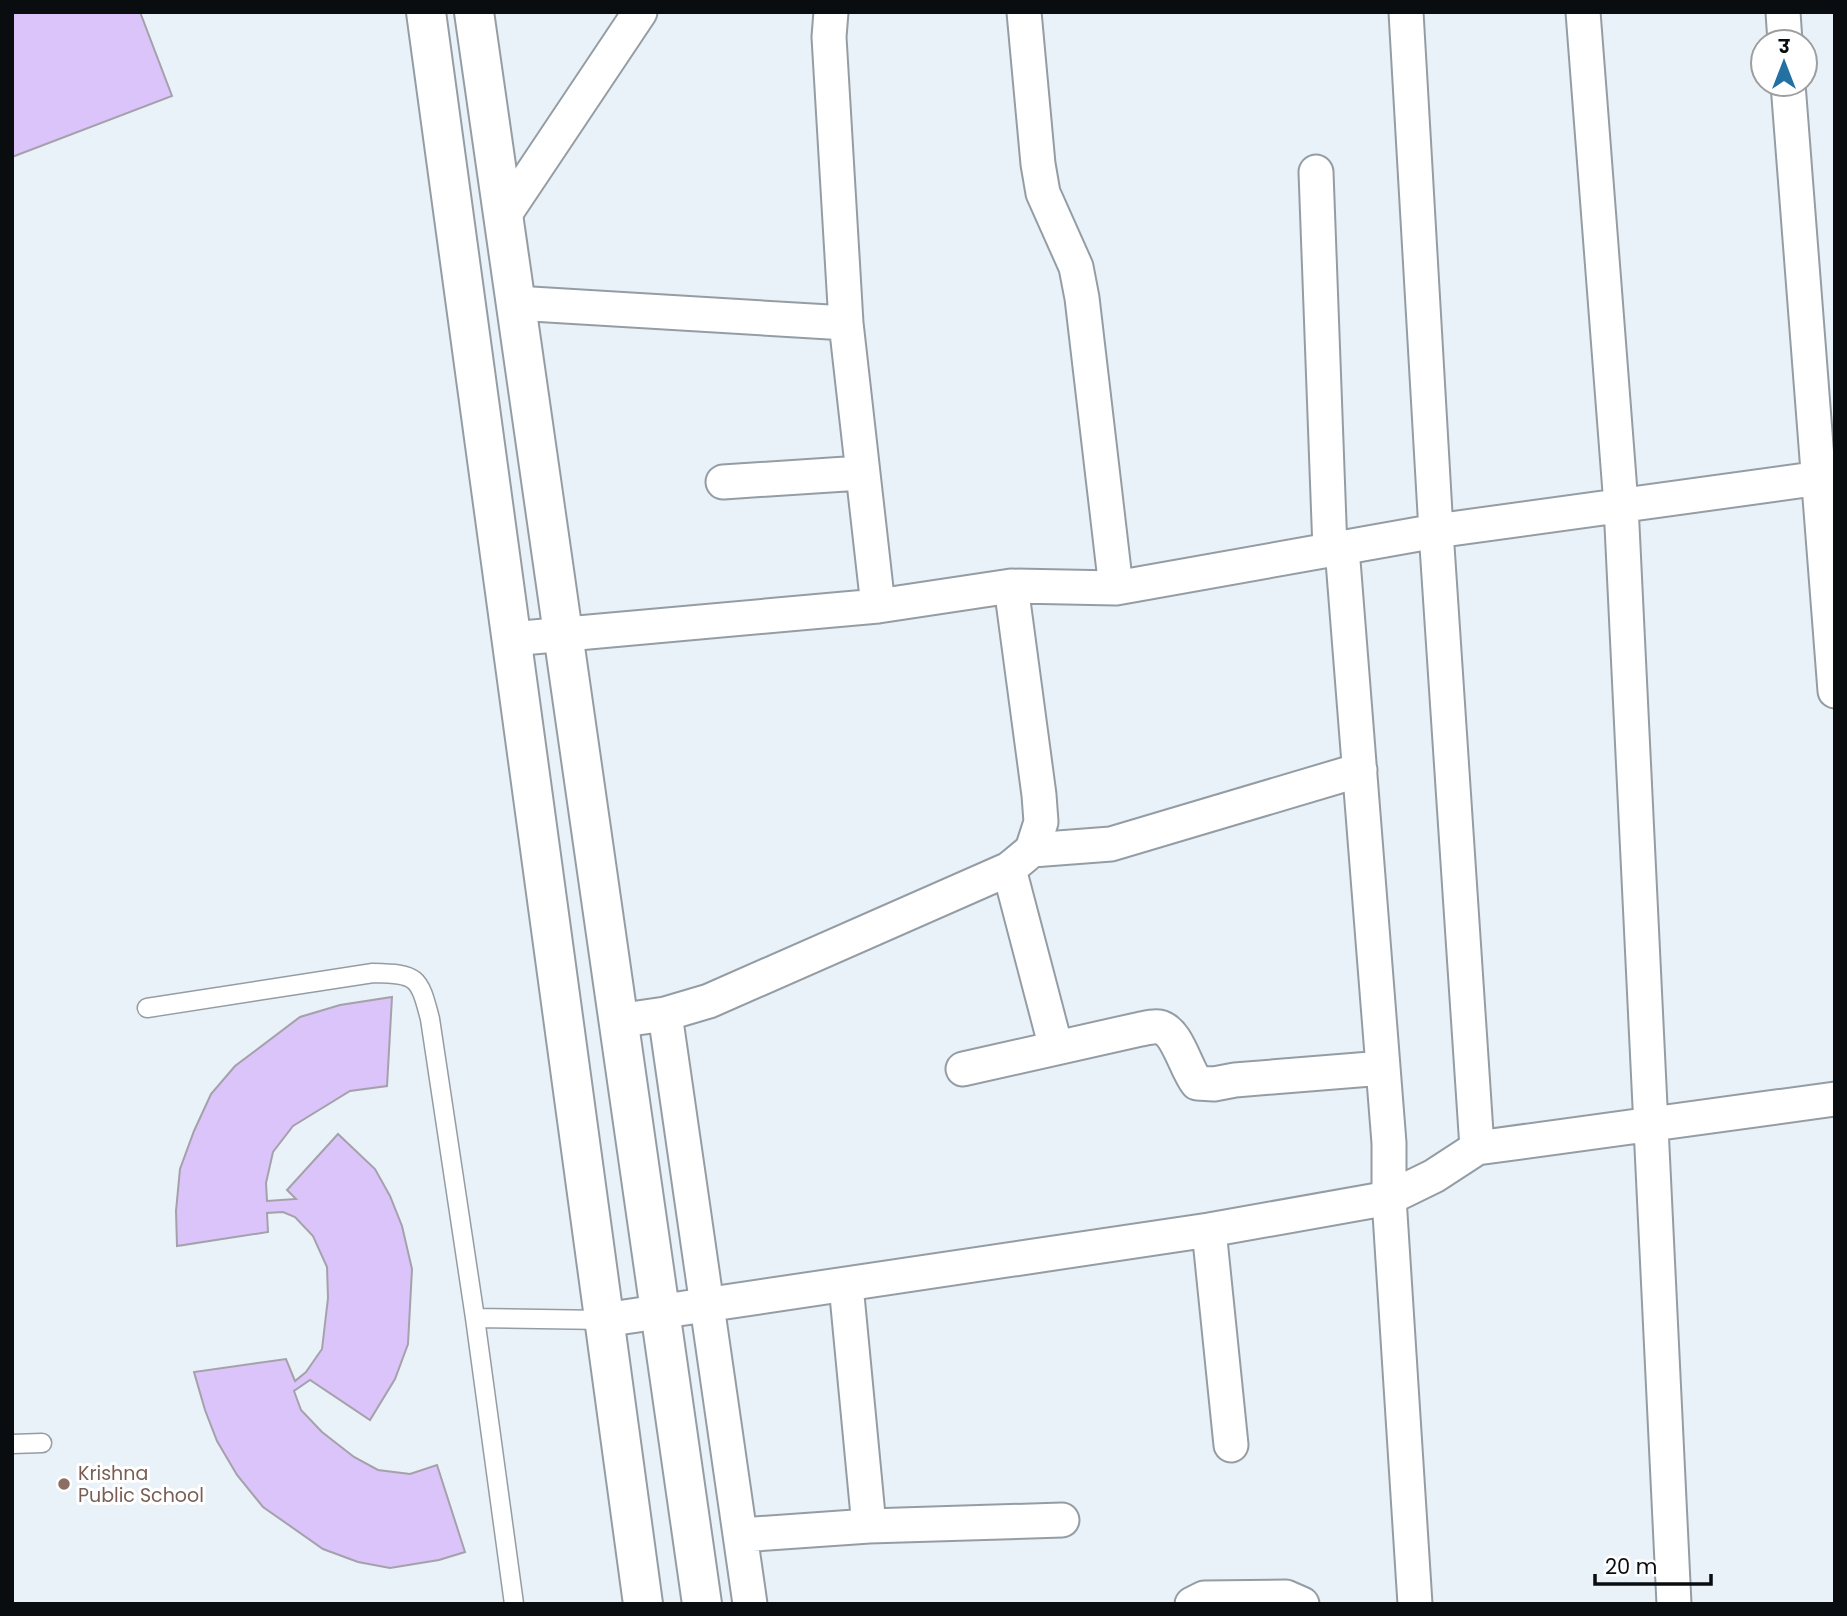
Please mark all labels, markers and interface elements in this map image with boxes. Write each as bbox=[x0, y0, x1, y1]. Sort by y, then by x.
north arrow bbox=[1749, 28, 1819, 98]
text: उ bbox=[1778, 33, 1791, 60]
place label: Krishna Public School bbox=[78, 1460, 204, 1509]
marker: Krishna Public School bbox=[56, 1476, 72, 1492]
scale bar bbox=[1595, 1542, 1710, 1586]
text: 20 m bbox=[1605, 1552, 1658, 1581]

